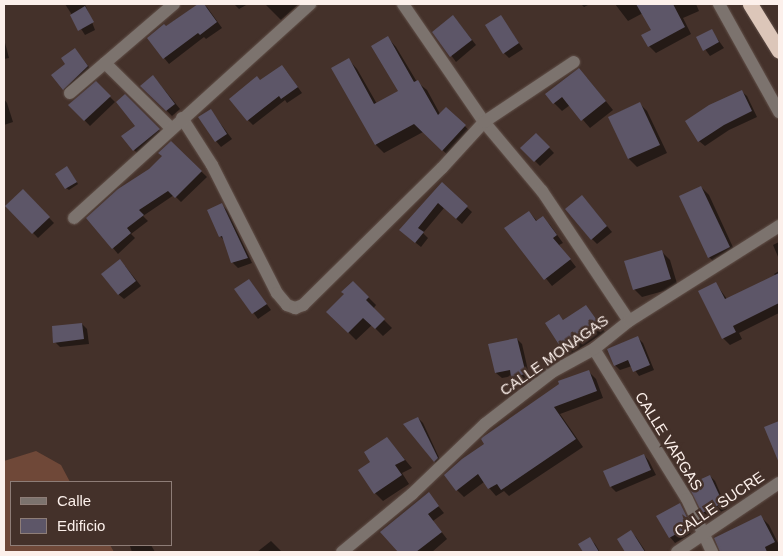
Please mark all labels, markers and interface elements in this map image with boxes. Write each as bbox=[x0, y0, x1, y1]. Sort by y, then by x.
street label: CALLE MONAGAS bbox=[496, 311, 612, 399]
street label: CALLE VARGAS bbox=[631, 388, 707, 494]
street label: CALLE SUCRE bbox=[671, 467, 767, 541]
legend bbox=[10, 481, 172, 546]
text: Calle bbox=[57, 492, 91, 509]
text: Edificio bbox=[57, 517, 105, 534]

